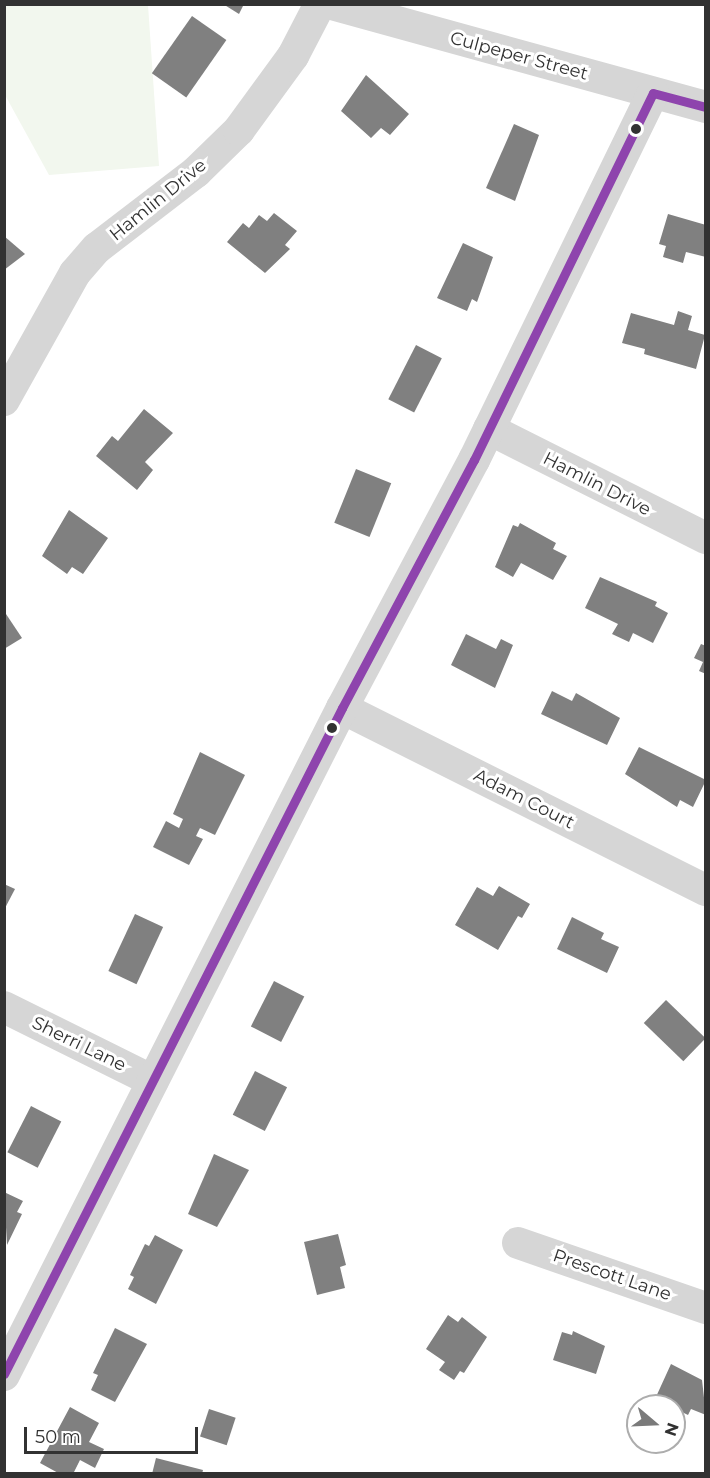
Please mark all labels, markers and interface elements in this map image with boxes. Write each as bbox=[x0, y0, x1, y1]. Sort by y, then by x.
street label: Culpeper Street bbox=[448, 27, 590, 85]
unlabelled marker bbox=[630, 123, 642, 135]
street label: Hamlin Drive bbox=[105, 154, 211, 246]
street label: Hamlin Drive bbox=[539, 448, 655, 520]
unlabelled marker bbox=[326, 722, 338, 734]
street label: Adam Court bbox=[470, 764, 578, 834]
street label: Sherri Lane bbox=[28, 1012, 130, 1076]
street label: Prescott Lane bbox=[550, 1245, 674, 1305]
north arrow bbox=[626, 1394, 686, 1454]
scale bar bbox=[27, 1415, 201, 1453]
text: N bbox=[661, 1420, 683, 1439]
text: 50 m bbox=[35, 1426, 81, 1448]

